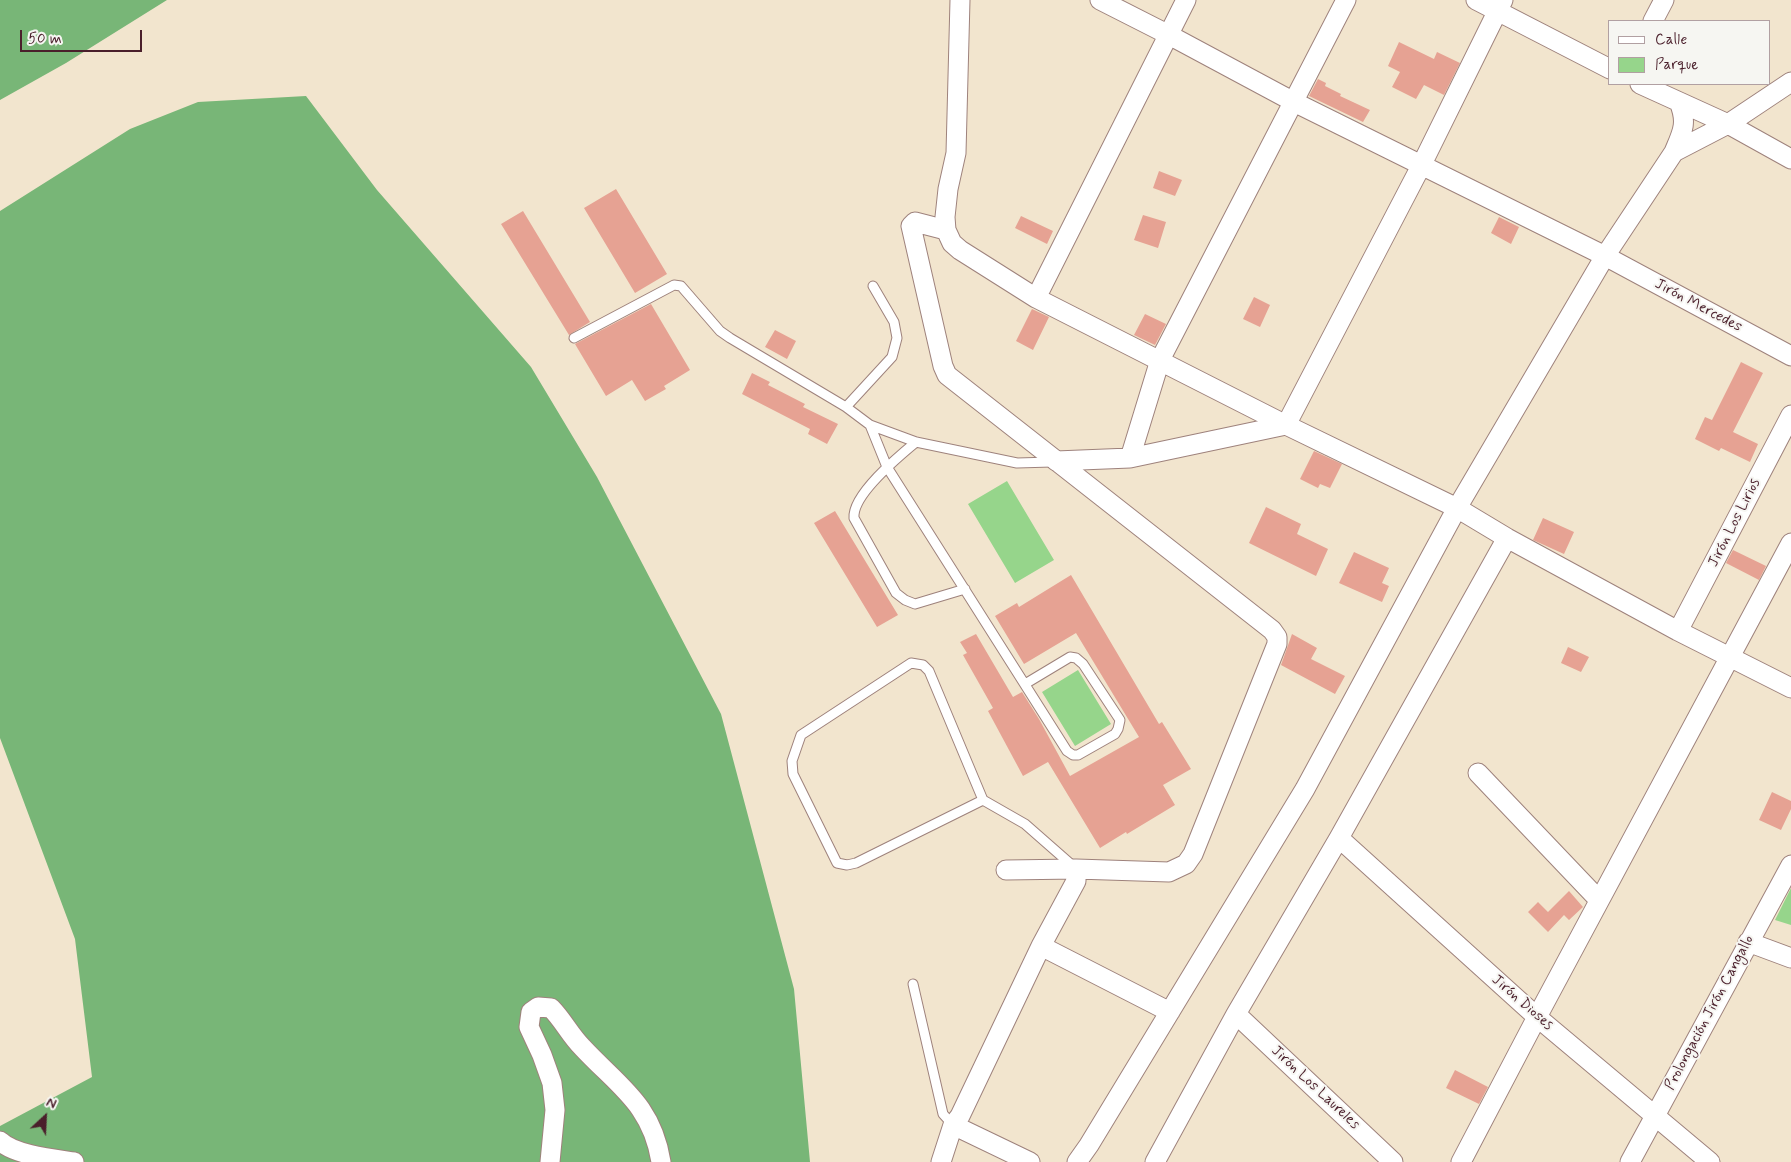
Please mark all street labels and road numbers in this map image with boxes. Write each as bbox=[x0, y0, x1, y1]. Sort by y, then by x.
street label: Jirón Mercedes bbox=[1651, 275, 1745, 337]
street label: Jirón Los Lirios bbox=[1705, 476, 1765, 570]
street label: Prolongación Jirón Cangallo bbox=[1662, 933, 1758, 1093]
street label: Jirón Dioses bbox=[1487, 971, 1557, 1035]
street label: Jirón Los Laureles bbox=[1267, 1042, 1363, 1134]

